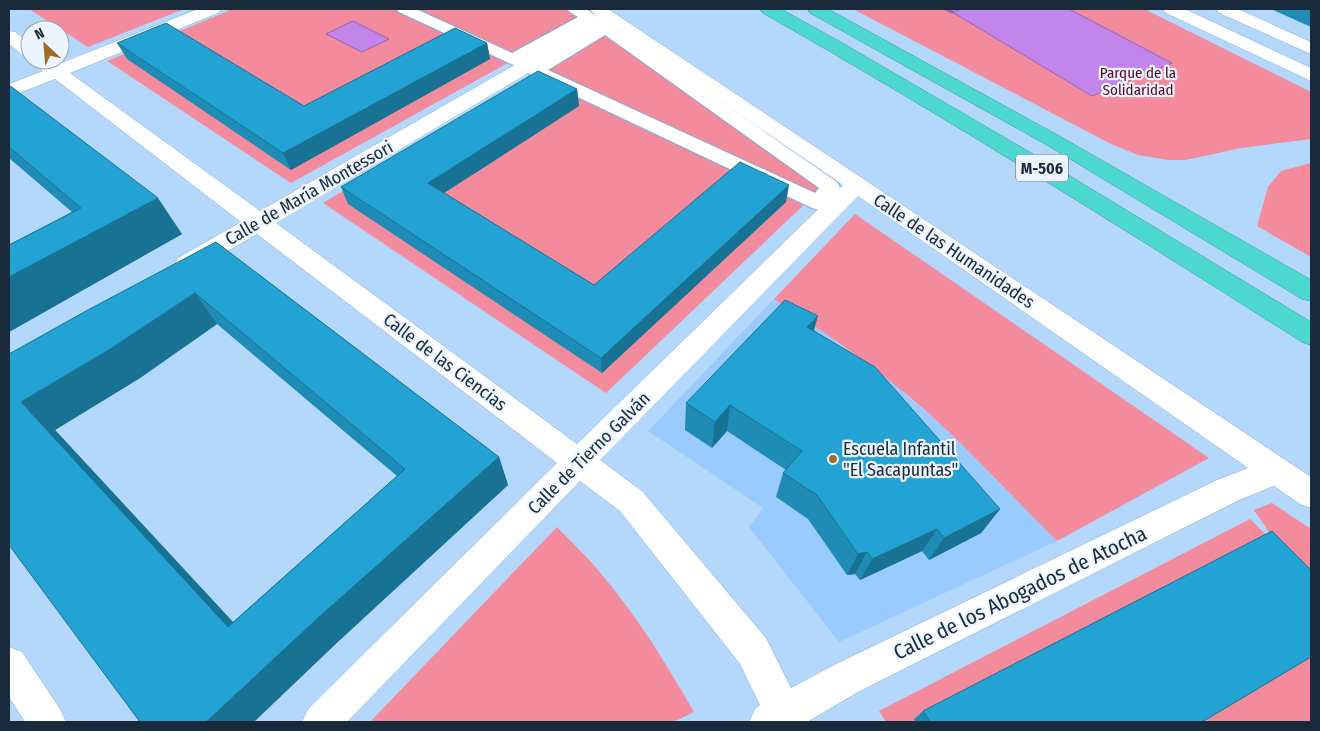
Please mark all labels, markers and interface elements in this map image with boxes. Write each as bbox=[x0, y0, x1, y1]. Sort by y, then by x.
north arrow bbox=[20, 20, 70, 70]
text: N bbox=[32, 24, 47, 43]
park label: Parque de la Solidaridad bbox=[1100, 64, 1176, 99]
street label: Calle de María Montessori bbox=[221, 136, 397, 250]
road number: M-506 bbox=[1016, 154, 1068, 182]
street label: Calle de las Humanidades bbox=[869, 189, 1039, 313]
street label: Calle de las Ciencias bbox=[379, 308, 511, 416]
street label: Calle de Tierno Galván bbox=[523, 387, 655, 519]
place label: Escuela Infantil "El Sacapuntas" bbox=[843, 438, 958, 481]
marker: Escuela Infantil "El Sacapuntas" bbox=[827, 453, 839, 465]
street label: Calle de los Abogados de Atocha bbox=[889, 520, 1151, 666]

